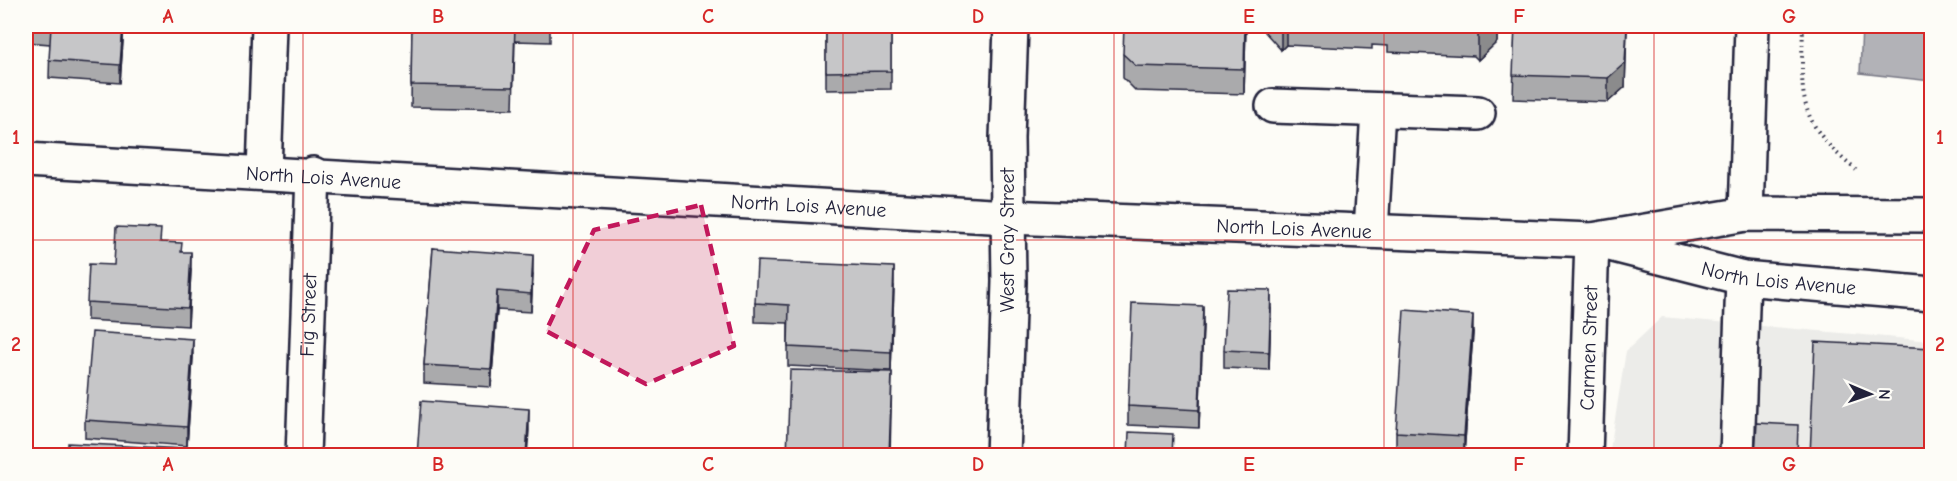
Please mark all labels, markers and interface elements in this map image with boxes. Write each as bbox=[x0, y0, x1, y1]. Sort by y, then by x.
text: A bbox=[162, 5, 174, 28]
text: B bbox=[432, 5, 444, 28]
text: C bbox=[702, 5, 714, 28]
text: D bbox=[972, 5, 984, 28]
text: E bbox=[1243, 5, 1255, 28]
text: F bbox=[1513, 5, 1525, 28]
text: G bbox=[1782, 5, 1796, 28]
text: 1 bbox=[12, 126, 20, 149]
text: 1 bbox=[1936, 126, 1944, 149]
street label: North Lois Avenue bbox=[245, 161, 402, 193]
street label: West Gray Street bbox=[996, 166, 1019, 312]
street label: North Lois Avenue bbox=[730, 189, 887, 221]
street label: North Lois Avenue bbox=[1216, 214, 1372, 243]
street label: North Lois Avenue bbox=[1699, 256, 1857, 299]
street label: Fig Street bbox=[295, 272, 321, 357]
street label: Carmen Street bbox=[1575, 284, 1602, 411]
text: 2 bbox=[11, 333, 21, 356]
text: 2 bbox=[1935, 333, 1945, 356]
north arrow bbox=[1840, 364, 1900, 424]
text: N bbox=[1875, 389, 1893, 400]
text: A bbox=[162, 453, 174, 476]
text: B bbox=[432, 453, 444, 476]
text: C bbox=[702, 453, 714, 476]
text: D bbox=[972, 453, 984, 476]
text: E bbox=[1243, 453, 1255, 476]
text: F bbox=[1513, 453, 1525, 476]
text: G bbox=[1782, 453, 1796, 476]

